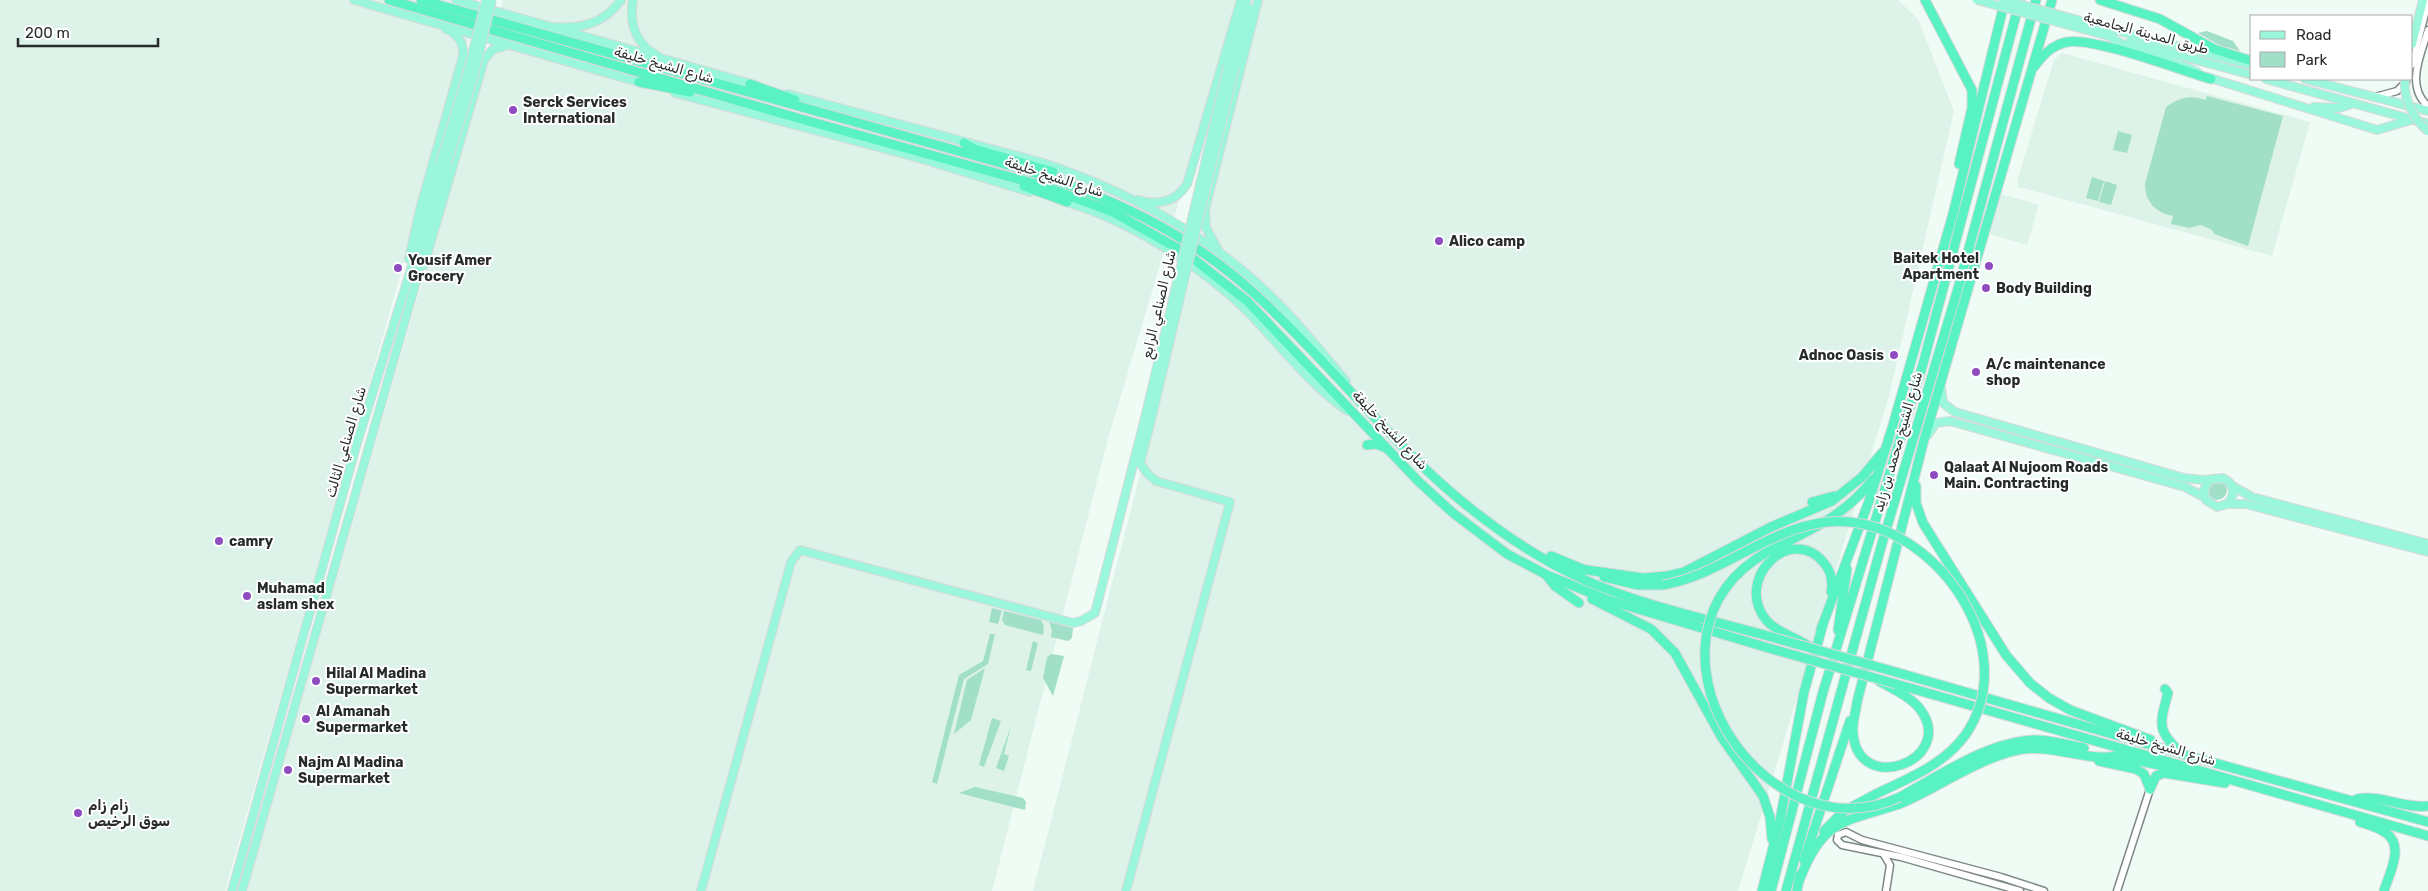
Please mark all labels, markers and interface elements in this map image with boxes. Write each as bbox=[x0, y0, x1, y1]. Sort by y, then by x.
street label: طريق المدينة الجامعية bbox=[2082, 8, 2210, 58]
scale bar bbox=[18, 15, 158, 47]
legend bbox=[2250, 15, 2413, 80]
text: 200 m bbox=[25, 24, 70, 42]
text: Road bbox=[2296, 26, 2332, 44]
street label: شارع الشيخ خليفة bbox=[612, 43, 716, 89]
text: Park bbox=[2296, 51, 2327, 69]
place label: Serck Services International bbox=[523, 94, 627, 127]
marker: Serck Services International bbox=[507, 104, 519, 116]
street label: شارع الشيخ خليفة bbox=[1002, 153, 1106, 203]
place label: Alico camp bbox=[1449, 233, 1525, 250]
marker: Alico camp bbox=[1433, 235, 1445, 247]
street label: شارع الصناعي الرابع bbox=[1138, 248, 1182, 360]
place label: Baitek Hotel Apartment bbox=[1893, 250, 1979, 283]
place label: Yousif Amer Grocery bbox=[408, 252, 492, 285]
marker: Baitek Hotel Apartment bbox=[1983, 260, 1995, 272]
marker: Yousif Amer Grocery bbox=[392, 262, 404, 274]
place label: Body Building bbox=[1996, 280, 2092, 297]
marker: Body Building bbox=[1980, 282, 1992, 294]
place label: Adnoc Oasis bbox=[1799, 347, 1884, 364]
marker: Adnoc Oasis bbox=[1888, 349, 1900, 361]
place label: A/c maintenance shop bbox=[1986, 356, 2106, 389]
marker: A/c maintenance shop bbox=[1970, 366, 1982, 378]
street label: شارع الشيخ محمد بن زايد bbox=[1870, 370, 1928, 515]
street label: شارع الصناعي الثالث bbox=[322, 384, 372, 500]
street label: شارع الشيخ خليفة bbox=[1347, 387, 1431, 475]
place label: Qalaat Al Nujoom Roads Main. Contracting bbox=[1944, 459, 2108, 492]
marker: Qalaat Al Nujoom Roads Main. Contracting bbox=[1928, 469, 1940, 481]
place label: camry bbox=[229, 533, 274, 550]
marker: camry bbox=[213, 535, 225, 547]
place label: Muhamad aslam shex bbox=[257, 580, 335, 613]
marker: Muhamad aslam shex bbox=[241, 590, 253, 602]
place label: Hilal Al Madina Supermarket bbox=[326, 665, 426, 698]
marker: Hilal Al Madina Supermarket bbox=[310, 675, 322, 687]
place label: Al Amanah Supermarket bbox=[316, 703, 408, 736]
marker: Al Amanah Supermarket bbox=[300, 713, 312, 725]
street label: شارع الشيخ خليفة bbox=[2114, 725, 2218, 771]
place label: Najm Al Madina Supermarket bbox=[298, 754, 403, 787]
marker: Najm Al Madina Supermarket bbox=[282, 764, 294, 776]
place label: زام زام سوق الرخيص bbox=[88, 797, 170, 830]
marker: زام زام سوق الرخيص bbox=[72, 807, 84, 819]

